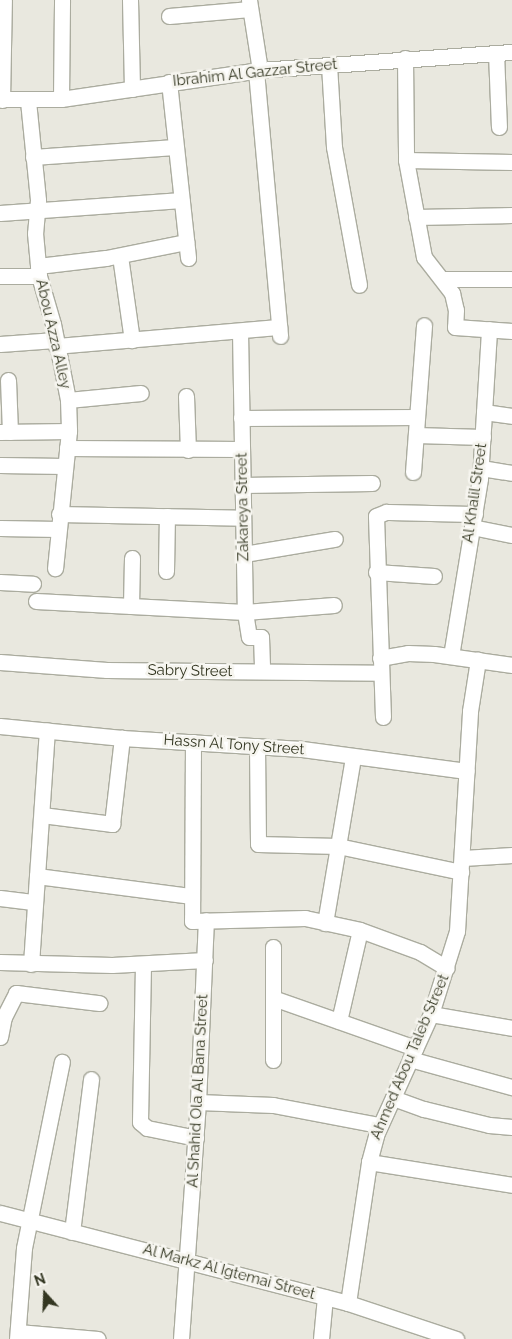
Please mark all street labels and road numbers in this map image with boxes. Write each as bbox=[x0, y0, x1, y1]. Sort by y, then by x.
street label: Ibrahim Al Gazzar Street bbox=[171, 55, 339, 91]
street label: Abou Azza Alley bbox=[32, 277, 74, 391]
street label: Al Khalil Street bbox=[459, 442, 491, 544]
street label: Zakareya Street bbox=[233, 452, 253, 562]
street label: Sabry Street bbox=[147, 661, 233, 681]
street label: Hassn Al Tony Street bbox=[162, 731, 306, 759]
street label: Ahmed Abou Taleb Street bbox=[367, 971, 453, 1143]
street label: Al Shahid Ola Al Bana Street bbox=[184, 993, 212, 1189]
street label: Al Markz Al Igtemai Street bbox=[140, 1240, 318, 1304]

